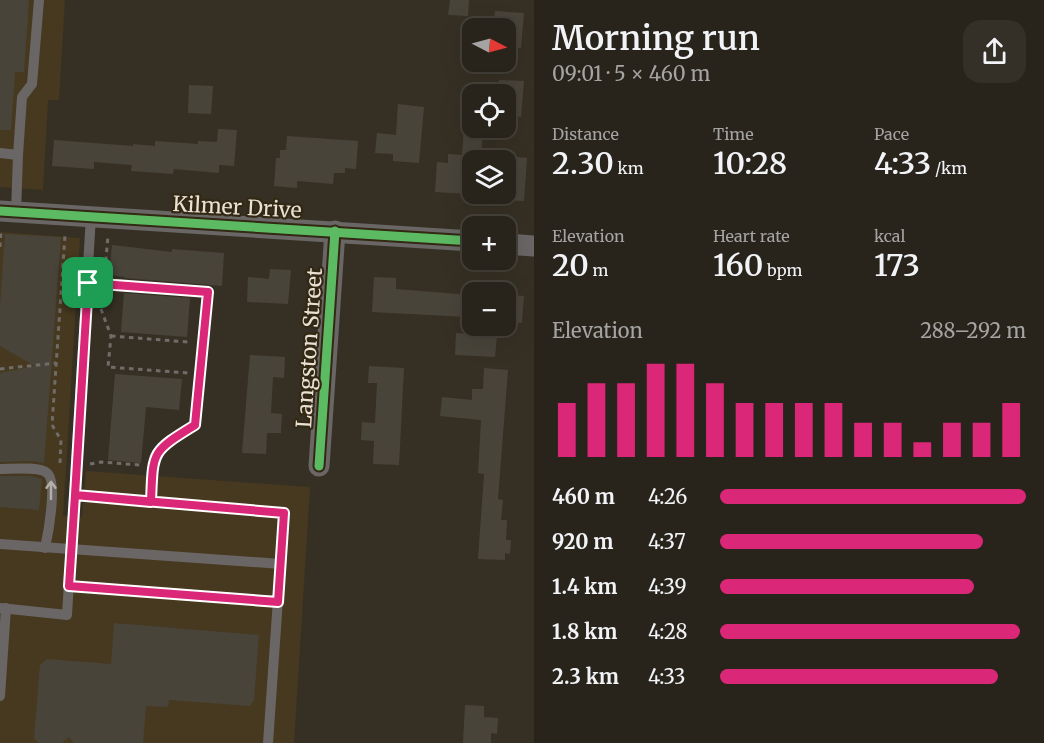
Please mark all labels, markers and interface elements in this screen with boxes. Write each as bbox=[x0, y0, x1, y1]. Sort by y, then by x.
north arrow bbox=[462, 18, 516, 72]
map controls bbox=[462, 18, 516, 336]
text: Morning run bbox=[552, 18, 760, 59]
button: share bbox=[963, 20, 1026, 83]
text: 09:01 · 5 × 460 m bbox=[552, 61, 710, 86]
button: locate bbox=[462, 84, 516, 138]
text: Distance bbox=[552, 124, 619, 144]
text: Time bbox=[713, 124, 754, 144]
text: Pace bbox=[874, 124, 909, 144]
text: 2.30 bbox=[552, 144, 614, 182]
text: 10:28 bbox=[713, 144, 787, 182]
text: 4:33 bbox=[874, 144, 931, 182]
button: layers bbox=[462, 150, 516, 204]
text: km bbox=[614, 158, 644, 178]
text: /km bbox=[931, 158, 967, 178]
street label: Kilmer Drive bbox=[172, 190, 302, 224]
button: + bbox=[462, 216, 516, 270]
text: Elevation bbox=[552, 226, 625, 246]
text: Heart rate bbox=[713, 226, 790, 246]
text: kcal bbox=[874, 226, 905, 246]
text: 20 bbox=[552, 246, 589, 284]
text: 160 bbox=[713, 246, 763, 284]
text: 173 bbox=[874, 246, 920, 284]
pin bbox=[62, 257, 113, 308]
text: m bbox=[589, 260, 608, 280]
text: bpm bbox=[763, 260, 802, 280]
icon: arrive bbox=[71, 266, 104, 299]
street label: Langston Street bbox=[290, 267, 328, 429]
button: − bbox=[462, 282, 516, 336]
text: Elevation bbox=[552, 318, 643, 343]
text: 288–292 m bbox=[920, 318, 1026, 343]
one-way arrow bbox=[45, 480, 57, 500]
text: 460 m bbox=[552, 484, 615, 509]
text: 4:26 bbox=[648, 484, 687, 509]
text: 920 m bbox=[552, 529, 613, 554]
text: 4:37 bbox=[648, 529, 686, 554]
text: 1.4 km bbox=[552, 574, 617, 599]
text: 4:39 bbox=[648, 574, 687, 599]
text: 1.8 km bbox=[552, 619, 617, 644]
text: 4:28 bbox=[648, 619, 687, 644]
text: 2.3 km bbox=[552, 664, 619, 689]
text: 4:33 bbox=[648, 664, 686, 689]

